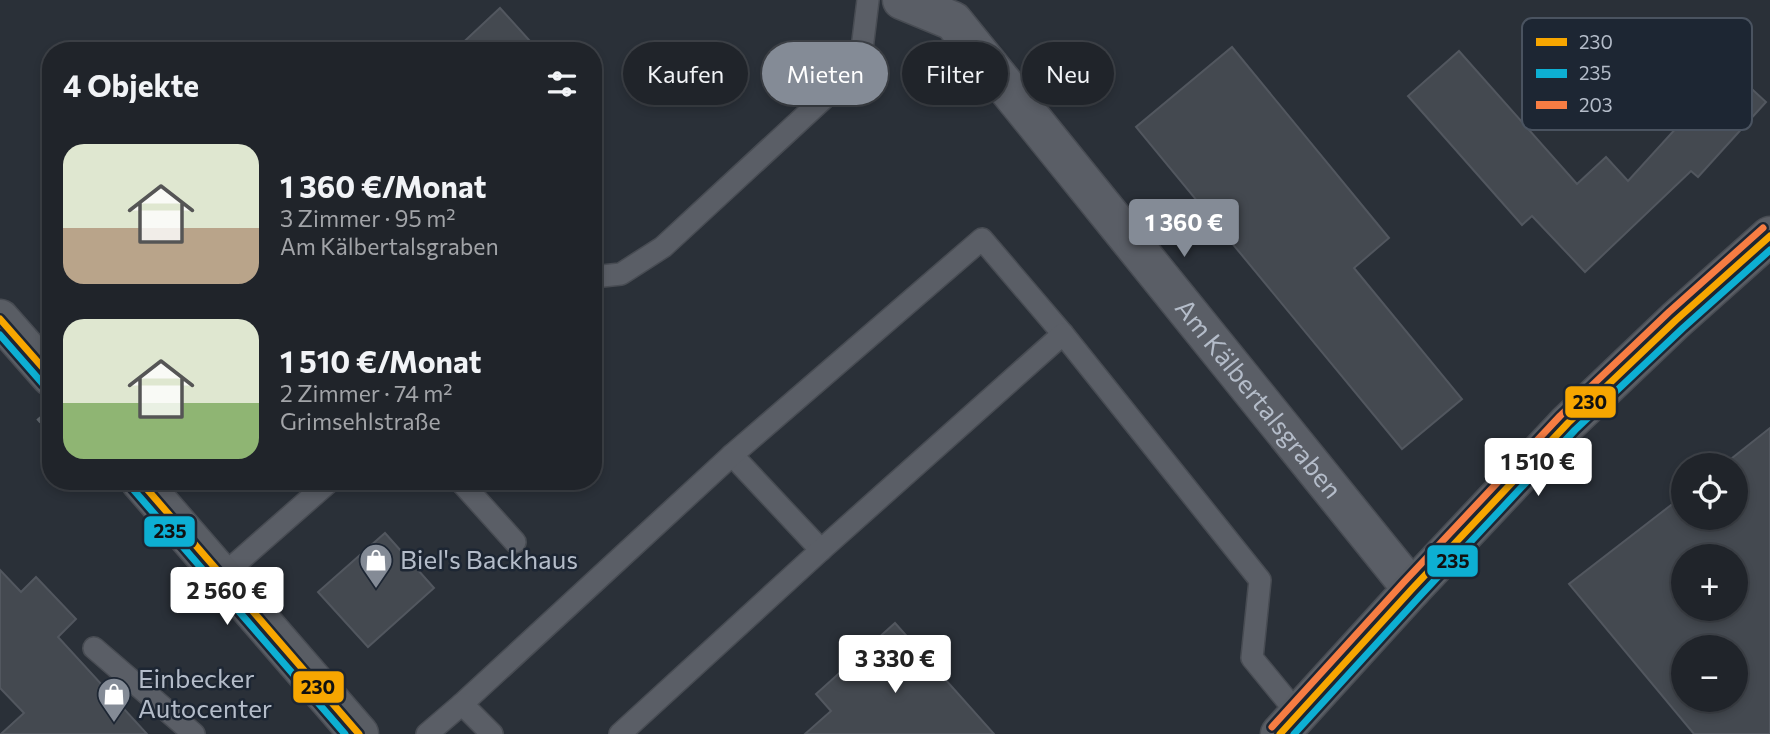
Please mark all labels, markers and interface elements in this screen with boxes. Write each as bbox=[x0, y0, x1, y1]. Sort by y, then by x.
legend bbox=[1522, 18, 1752, 130]
text: 230 bbox=[1579, 30, 1613, 53]
chip: Kaufen bbox=[623, 42, 748, 105]
chip: Mieten bbox=[762, 42, 888, 105]
chip: Filter bbox=[902, 42, 1008, 105]
chip: Neu bbox=[1022, 42, 1114, 105]
text: 235 bbox=[1579, 61, 1611, 84]
icon: filters bbox=[543, 65, 581, 103]
text: 4 Objekte bbox=[63, 66, 199, 103]
text: 203 bbox=[1579, 93, 1613, 116]
text: 1 360 €/Monat bbox=[280, 167, 486, 204]
icon: home bbox=[119, 172, 203, 256]
pin: 1 360 € bbox=[1119, 200, 1249, 259]
text: 3 Zimmer · 95 m² bbox=[280, 204, 455, 232]
text: 1 360 € bbox=[1145, 208, 1223, 236]
text: Am Kälbertalsgraben bbox=[280, 232, 499, 260]
street label: Am Kälbertalsgraben bbox=[1170, 292, 1349, 504]
text: 1 510 €/Monat bbox=[280, 342, 481, 379]
icon: home bbox=[119, 347, 203, 431]
text: 2 Zimmer · 74 m² bbox=[280, 379, 453, 407]
line badge: 230 bbox=[1564, 385, 1617, 419]
text: 230 bbox=[1573, 390, 1607, 413]
text: Grimsehlstraße bbox=[280, 407, 441, 435]
pin: 1 510 € bbox=[1473, 438, 1603, 498]
text: 1 510 € bbox=[1501, 447, 1575, 475]
map controls bbox=[1671, 453, 1748, 712]
button: locate bbox=[1671, 453, 1748, 530]
line badge: 235 bbox=[143, 515, 196, 548]
text: 235 bbox=[154, 519, 186, 542]
shop icon: Biel's Backhaus bbox=[357, 541, 395, 590]
place label: Biel's Backhaus bbox=[400, 543, 578, 574]
line badge: 235 bbox=[1426, 544, 1479, 578]
button: + bbox=[1671, 544, 1748, 621]
text: 235 bbox=[1437, 549, 1469, 572]
pin: 2 560 € bbox=[162, 568, 292, 627]
text: 2 560 € bbox=[187, 576, 267, 604]
button: − bbox=[1671, 635, 1748, 712]
pin: 3 330 € bbox=[830, 636, 960, 695]
text: 3 330 € bbox=[855, 644, 935, 672]
place label: Einbecker Autocenter bbox=[138, 662, 272, 723]
line badge: 230 bbox=[292, 670, 345, 704]
shop icon: Einbecker Autocenter bbox=[95, 675, 133, 724]
text: 230 bbox=[301, 675, 335, 698]

